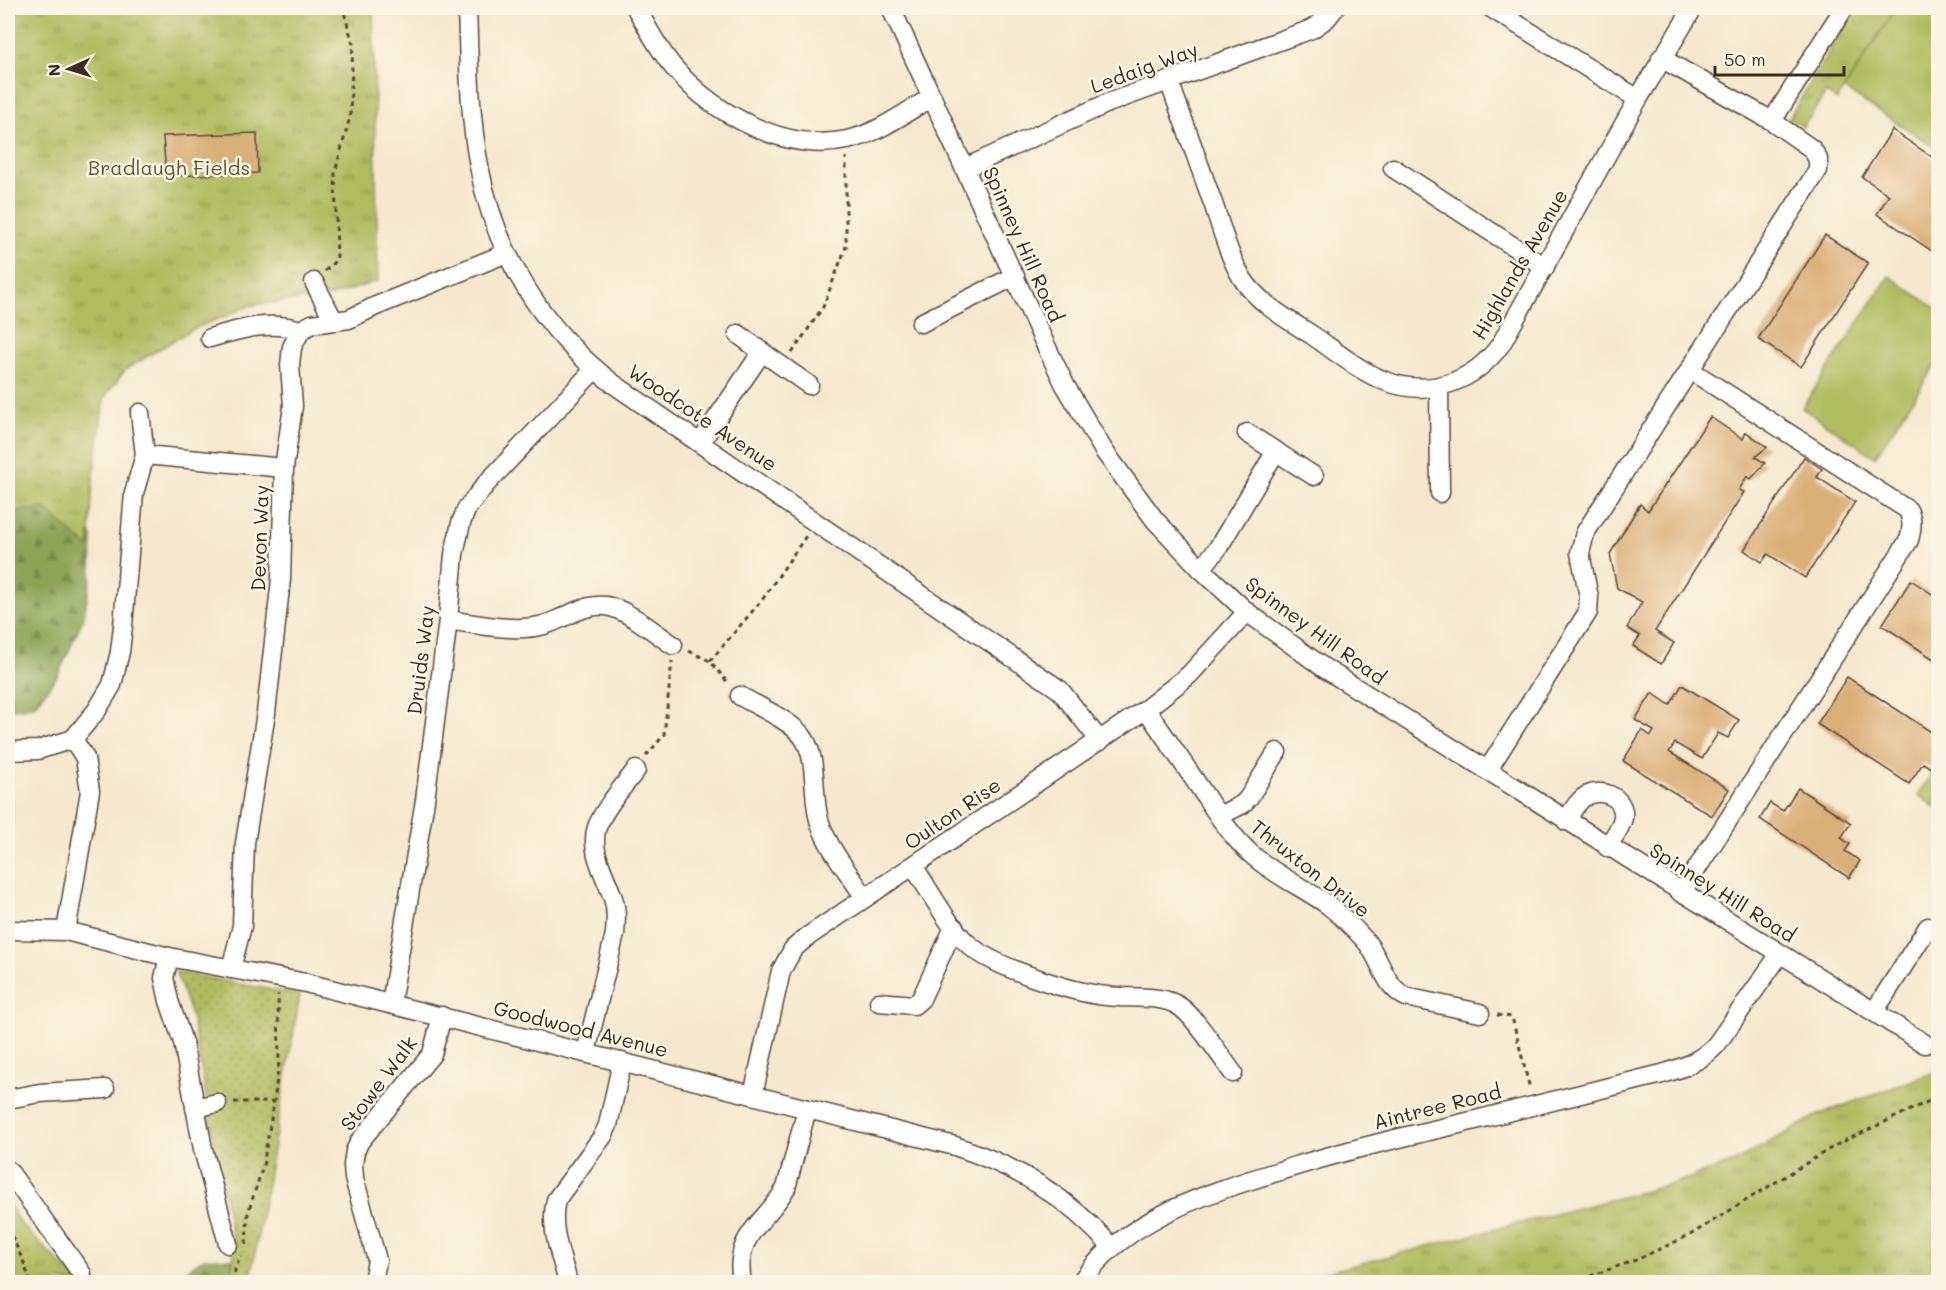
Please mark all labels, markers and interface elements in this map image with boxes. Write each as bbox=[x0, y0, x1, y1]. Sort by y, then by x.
street label: Ledaig Way bbox=[1087, 36, 1201, 98]
north arrow bbox=[39, 39, 99, 99]
scale bar bbox=[1715, 39, 1844, 77]
text: 50 m bbox=[1724, 47, 1766, 71]
text: N bbox=[43, 63, 64, 77]
park label: Bradlaugh Fields bbox=[88, 154, 250, 180]
street label: Spinney Hill Road bbox=[978, 162, 1070, 326]
street label: Highlands Avenue bbox=[1465, 184, 1573, 344]
street label: Woodcote Avenue bbox=[623, 357, 783, 477]
street label: Devon Way bbox=[244, 484, 274, 592]
street label: Spinney Hill Road bbox=[1241, 570, 1391, 690]
street label: Druids Way bbox=[400, 604, 440, 716]
street label: Oulton Rise bbox=[899, 771, 1005, 855]
street label: Thruxton Drive bbox=[1246, 813, 1376, 923]
street label: Spinney Hill Road bbox=[1645, 837, 1801, 947]
street label: Goodwood Avenue bbox=[491, 994, 671, 1062]
street label: Stowe Walk bbox=[334, 1030, 422, 1136]
street label: Aintree Road bbox=[1370, 1078, 1504, 1134]

